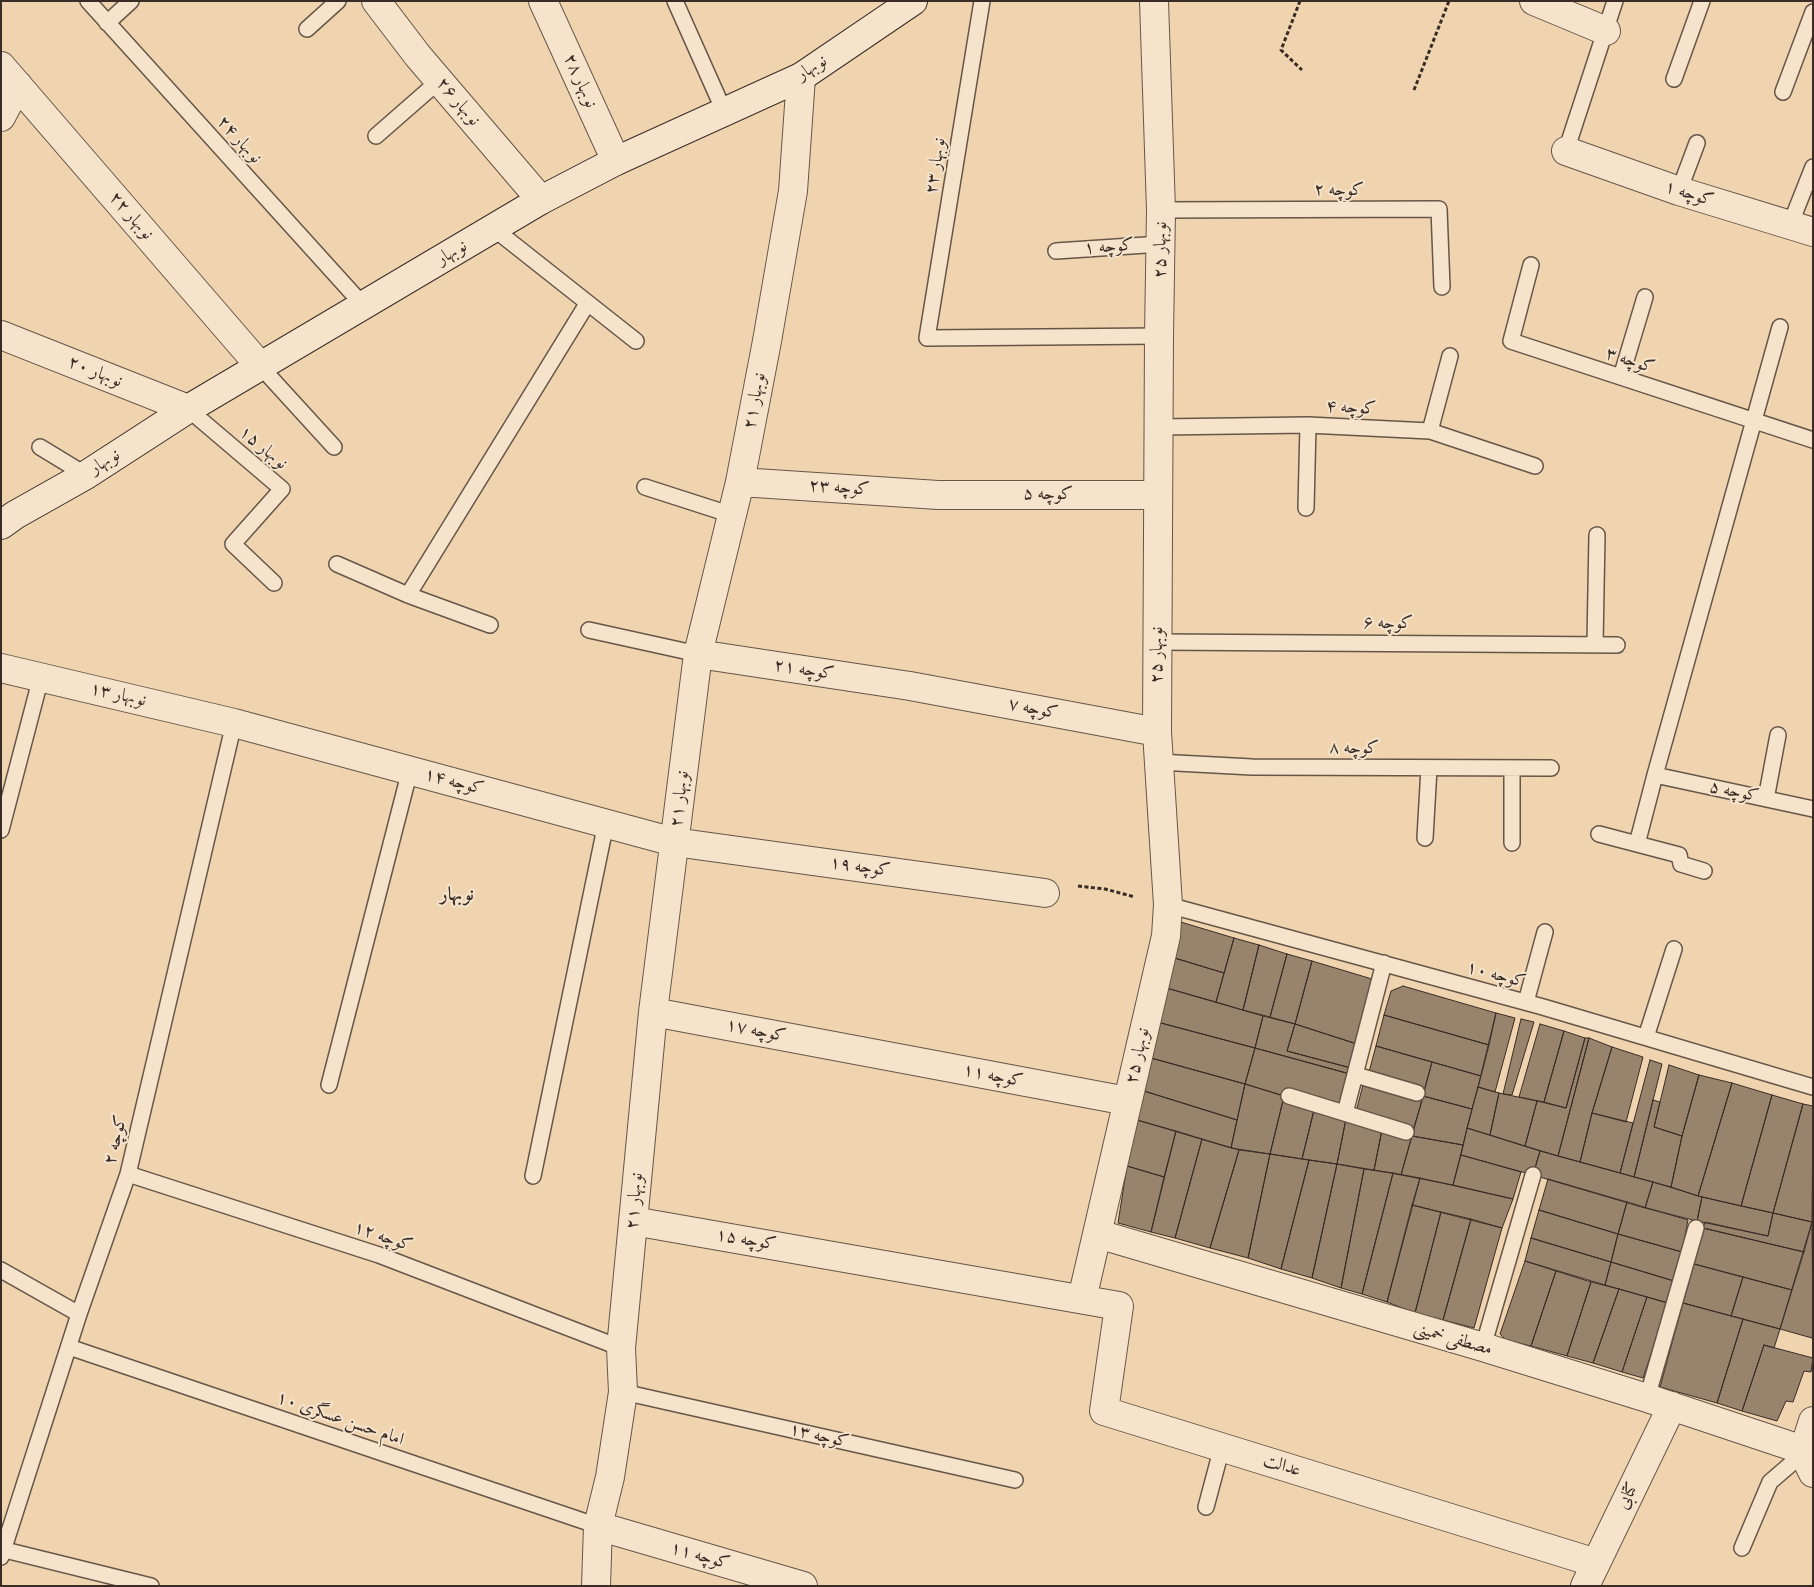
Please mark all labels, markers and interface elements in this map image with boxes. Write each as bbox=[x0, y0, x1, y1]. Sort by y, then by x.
street label: نوبهار bbox=[793, 50, 831, 86]
street label: نوبهار ۲۸ bbox=[559, 51, 601, 111]
street label: نوبهار ۲۶ bbox=[431, 73, 485, 131]
street label: نوبهار ۲۴ bbox=[212, 112, 266, 168]
street label: نوبهار ۲۳ bbox=[921, 136, 951, 196]
street label: کوچه ۱ bbox=[1662, 176, 1716, 212]
street label: کوچه ۲ bbox=[1314, 180, 1364, 202]
street label: نوبهار ۲۲ bbox=[104, 187, 158, 245]
street label: نوبهار ۲۵ bbox=[1150, 221, 1172, 279]
street label: کوچه ۱ bbox=[1083, 234, 1135, 260]
street label: نوبهار bbox=[433, 236, 471, 270]
street label: کوچه ۳ bbox=[1603, 343, 1657, 379]
street label: نوبهار ۲۰ bbox=[65, 351, 125, 393]
street label: نوبهار ۲۱ bbox=[739, 371, 771, 431]
street label: کوچه ۴ bbox=[1325, 396, 1377, 420]
street label: نوبهار ۱۵ bbox=[234, 421, 292, 475]
street label: نوبهار bbox=[86, 444, 124, 480]
street label: کوچه ۲۳ bbox=[808, 475, 870, 501]
street label: کوچه ۵ bbox=[1023, 484, 1073, 506]
street label: کوچه ۶ bbox=[1363, 613, 1413, 635]
street label: نوبهار ۲۵ bbox=[1147, 627, 1169, 683]
street label: کوچه ۲۱ bbox=[772, 655, 836, 685]
street label: نوبهار ۱۳ bbox=[88, 678, 148, 712]
street label: کوچه ۷ bbox=[1006, 694, 1060, 724]
street label: کوچه ۸ bbox=[1329, 738, 1379, 760]
street label: کوچه ۱۴ bbox=[422, 764, 486, 800]
street label: نوبهار ۲۱ bbox=[666, 769, 694, 829]
street label: کوچه ۵ bbox=[1707, 776, 1761, 808]
street label: کوچه ۱۹ bbox=[828, 852, 892, 882]
district label: نوبهار bbox=[440, 884, 474, 906]
street label: کوچه ۱۰ bbox=[1464, 957, 1528, 993]
street label: کوچه ۱۷ bbox=[724, 1015, 788, 1047]
street label: نوبهار ۲۵ bbox=[1121, 1026, 1155, 1086]
street label: کوچه ۱۱ bbox=[961, 1060, 1025, 1092]
street label: کوچه ۲ bbox=[99, 1113, 133, 1167]
street label: نوبهار ۲۱ bbox=[622, 1172, 648, 1230]
street label: کوچه ۱۲ bbox=[351, 1217, 415, 1257]
street label: کوچه ۱۵ bbox=[714, 1224, 778, 1256]
street label: مصطفی خمینی bbox=[1411, 1318, 1495, 1360]
street label: امام حسن عسگری ۱۰ bbox=[273, 1387, 407, 1451]
street label: کوچه ۱۳ bbox=[787, 1419, 851, 1453]
street label: عدالت bbox=[1260, 1450, 1304, 1482]
street label: کتابی bbox=[1612, 1479, 1644, 1513]
street label: کوچه ۱۱ bbox=[668, 1537, 732, 1575]

